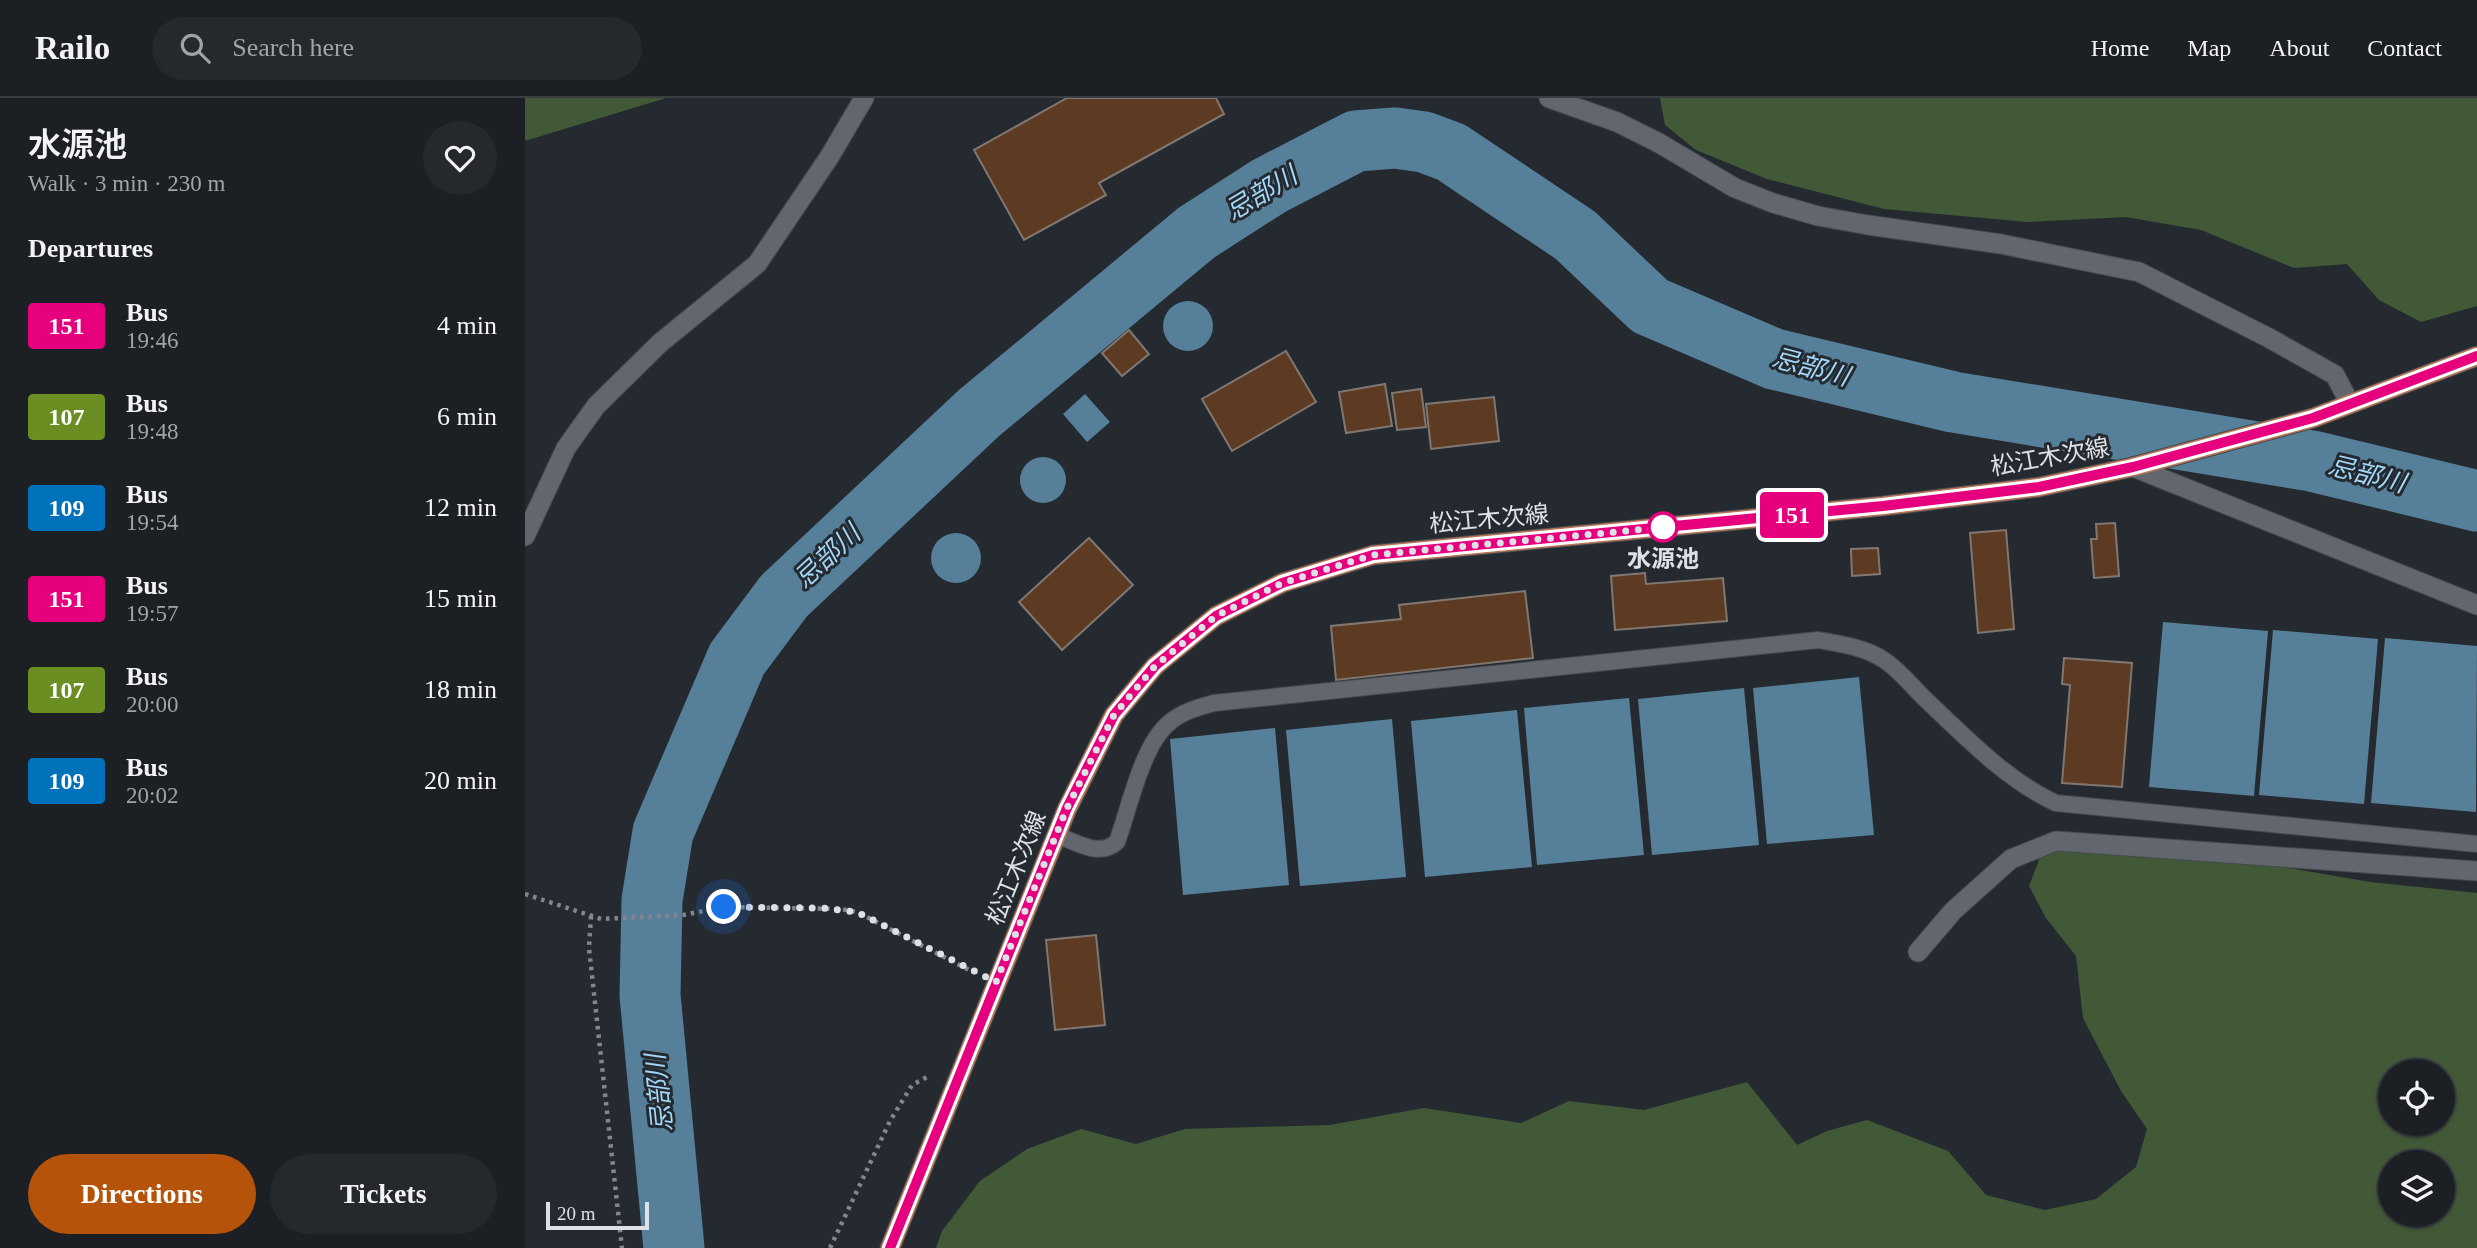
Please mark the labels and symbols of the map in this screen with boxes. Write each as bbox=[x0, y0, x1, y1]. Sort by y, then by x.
water label: 忌部川 bbox=[1220, 159, 1305, 226]
water label: 忌部川 bbox=[1769, 343, 1855, 392]
street label: 松江木次線 bbox=[1989, 434, 2111, 480]
water label: 忌部川 bbox=[2326, 451, 2411, 499]
line badge: 151 bbox=[1752, 492, 1832, 538]
street label: 松江木次線 bbox=[1428, 501, 1550, 537]
marker: 水源池 bbox=[1648, 512, 1678, 542]
water label: 忌部川 bbox=[789, 517, 868, 594]
place label: 水源池 bbox=[1627, 546, 1699, 572]
street label: 松江木次線 bbox=[981, 807, 1051, 929]
your location bbox=[706, 889, 741, 924]
water label: 忌部川 bbox=[641, 1050, 678, 1133]
scale bar bbox=[546, 1199, 649, 1231]

